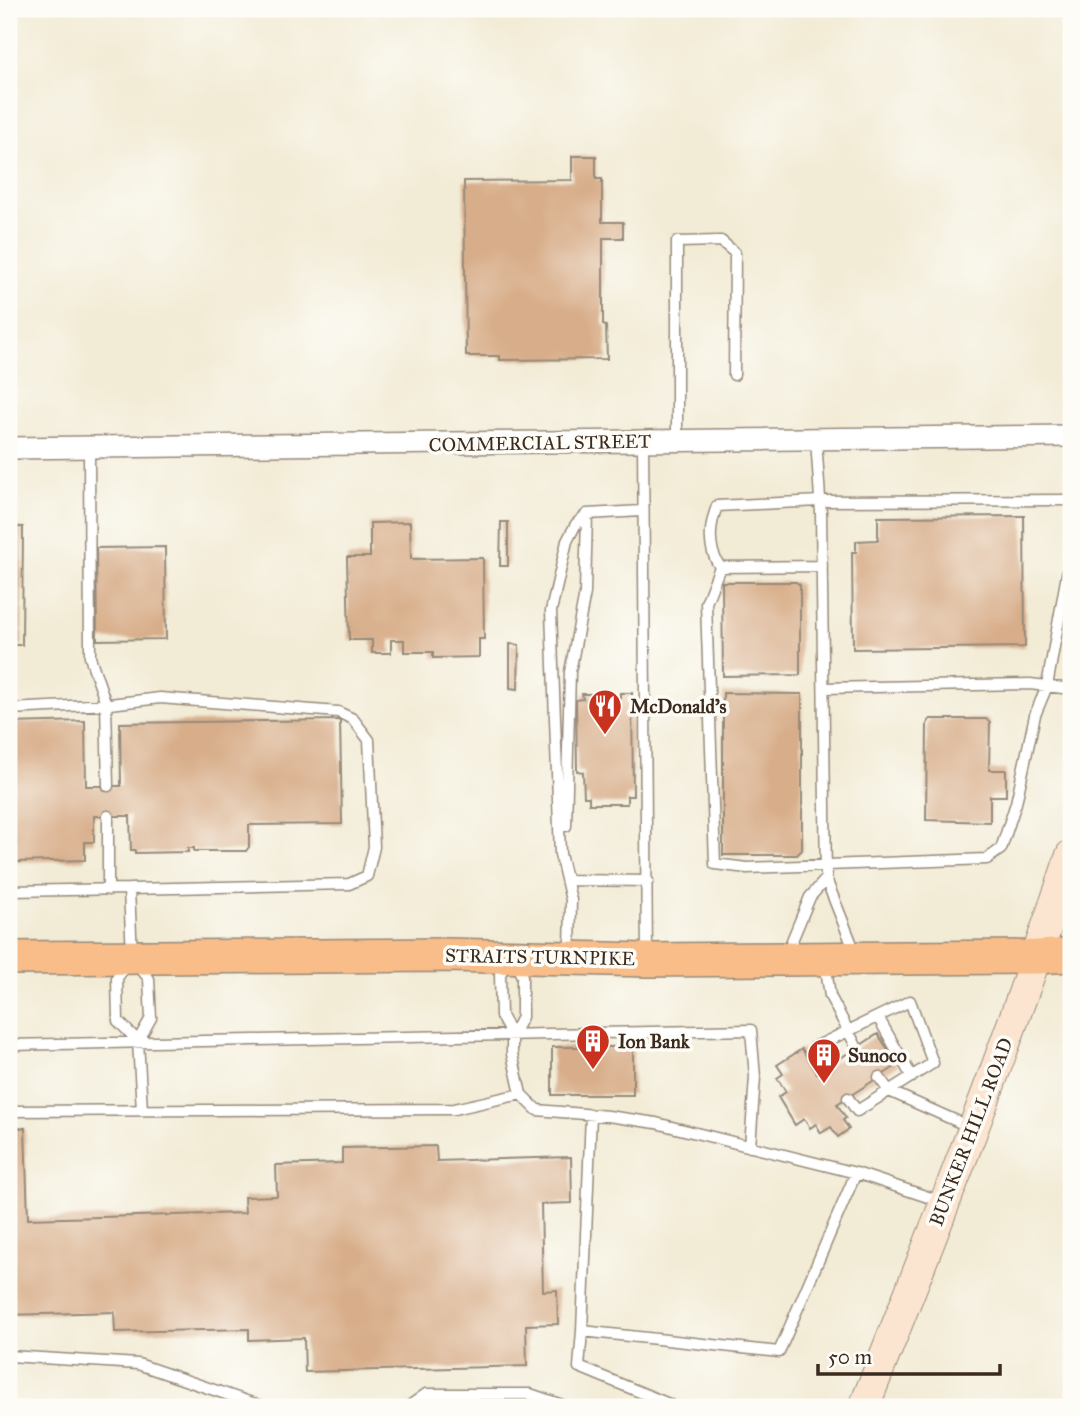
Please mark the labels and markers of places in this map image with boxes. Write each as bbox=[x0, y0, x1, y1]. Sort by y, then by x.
restaurant icon: McDonald's bbox=[586, 687, 624, 736]
place label: McDonald's bbox=[630, 695, 727, 718]
building icon: Ion Bank bbox=[574, 1022, 612, 1071]
place label: Ion Bank bbox=[618, 1030, 691, 1053]
building icon: Sunoco bbox=[805, 1036, 843, 1085]
place label: Sunoco bbox=[848, 1044, 907, 1067]

